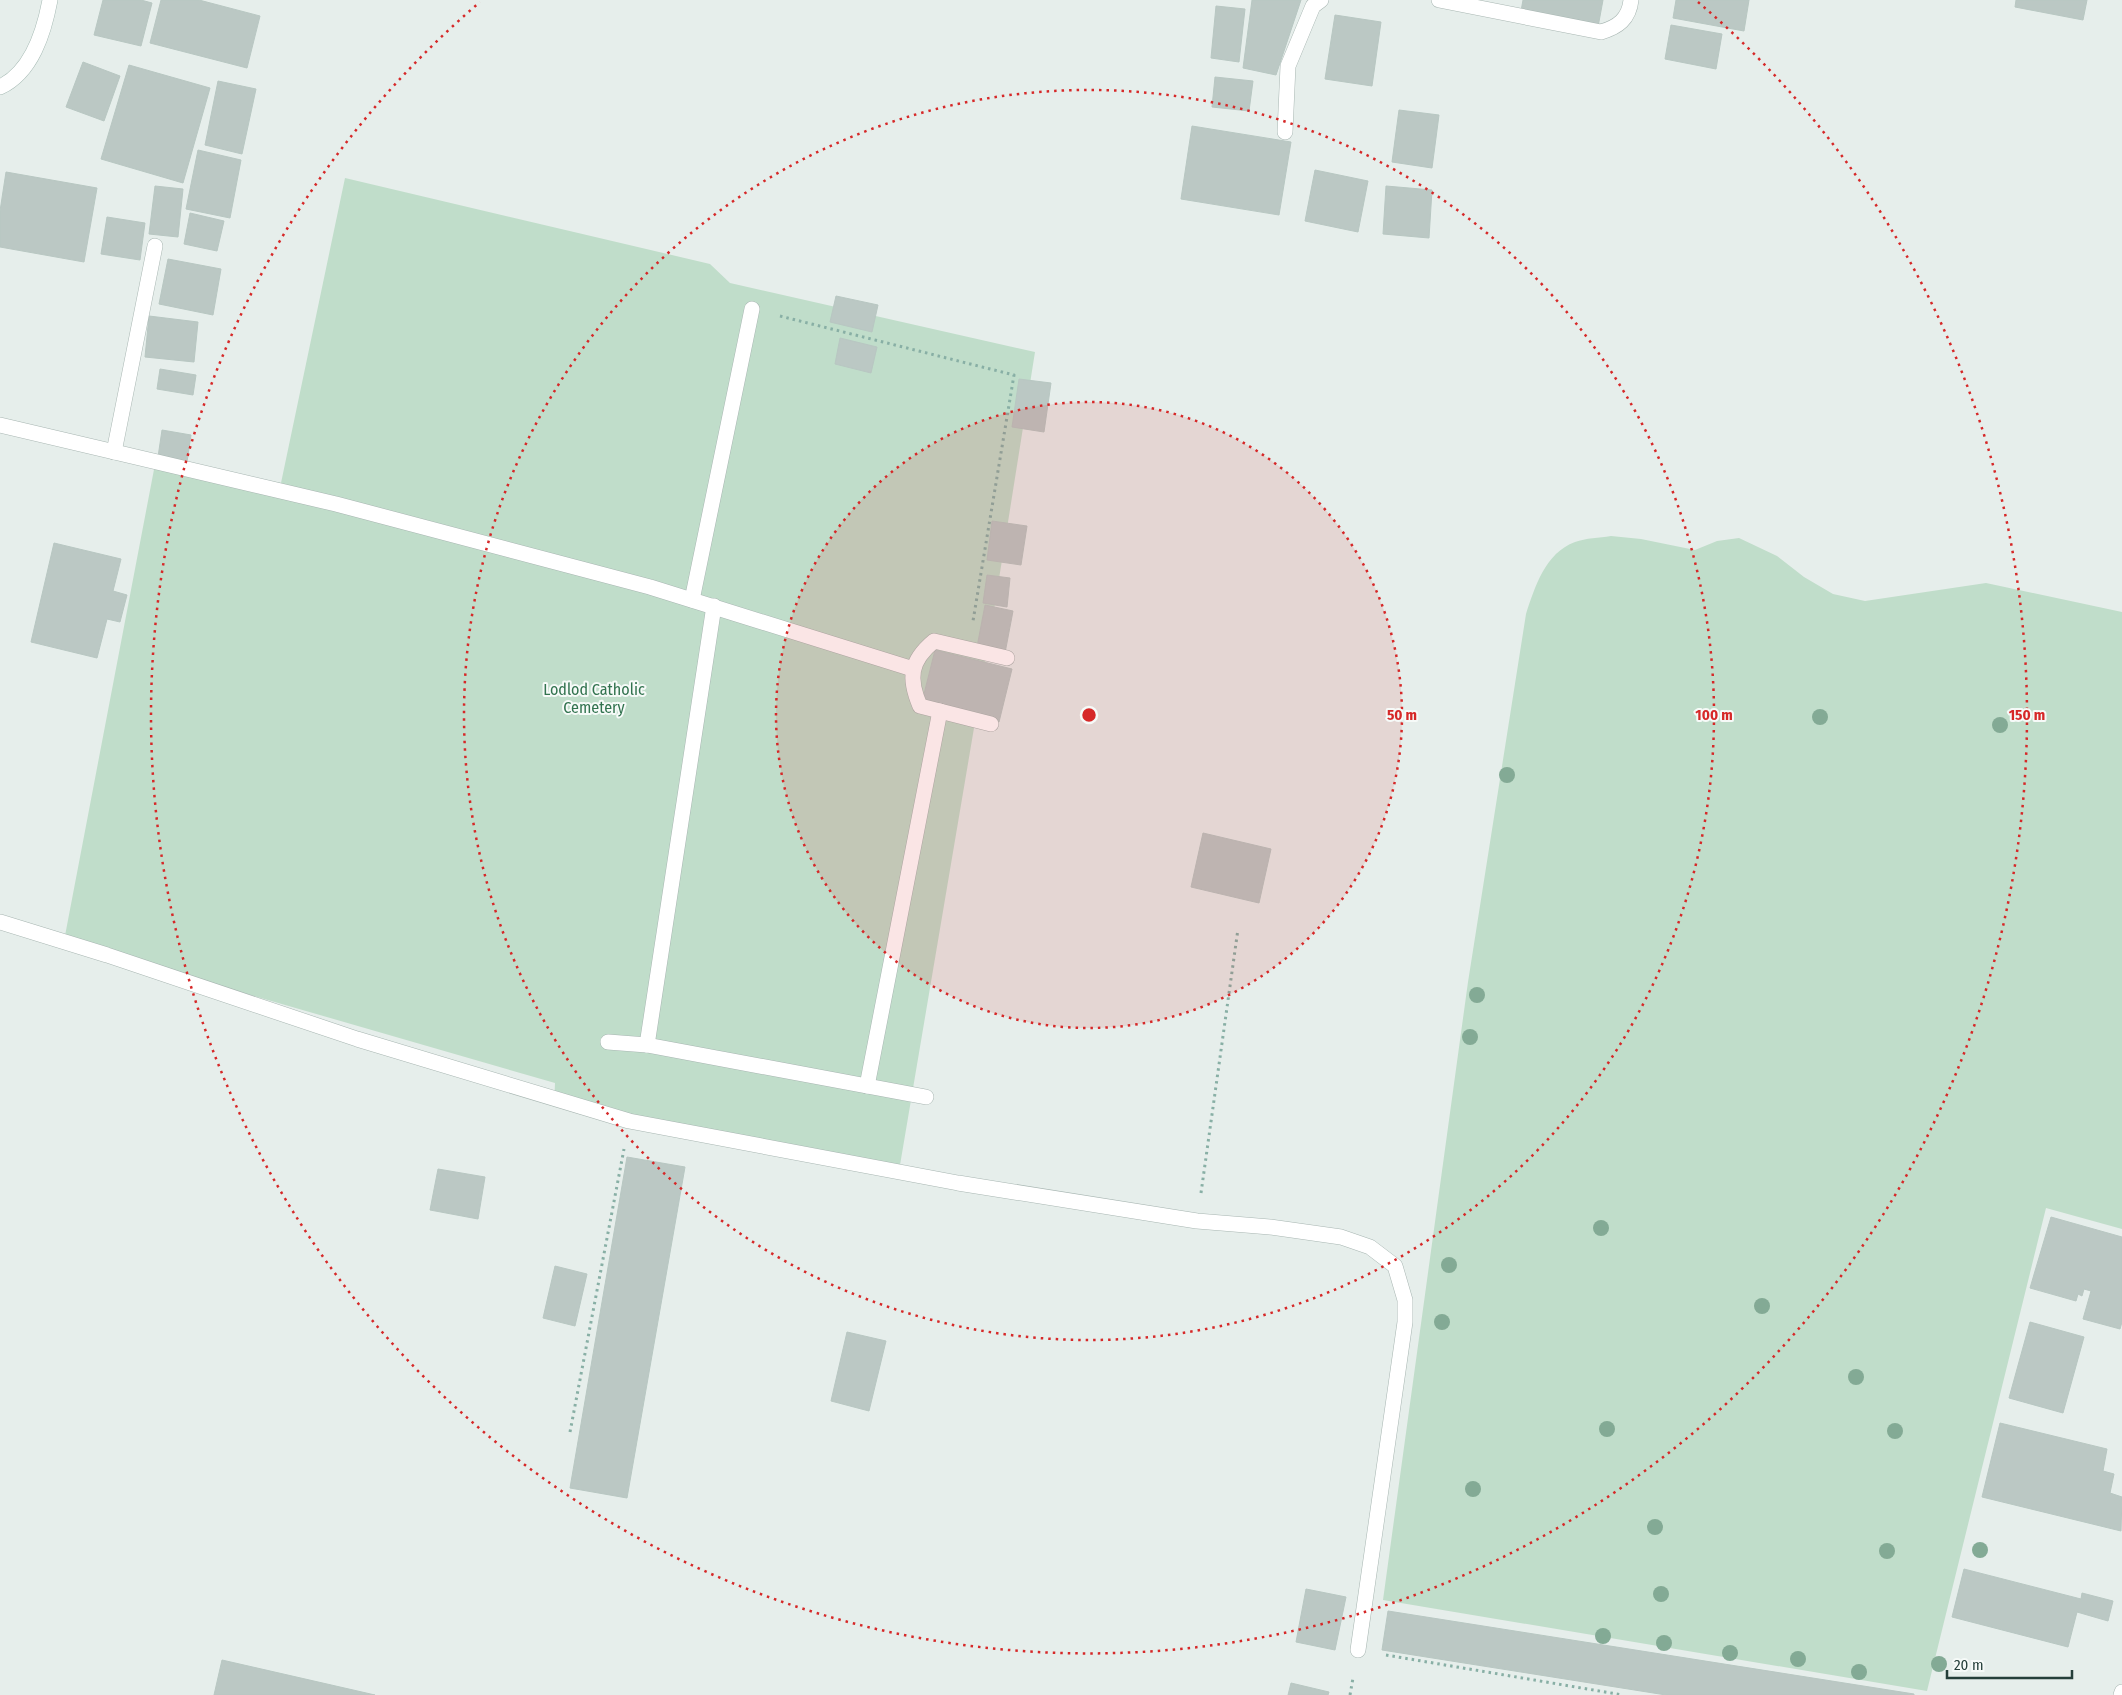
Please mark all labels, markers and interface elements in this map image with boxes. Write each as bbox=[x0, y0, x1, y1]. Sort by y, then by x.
park label: Lodlod Catholic Cemetery bbox=[543, 680, 645, 717]
centre of rings bbox=[1080, 706, 1098, 724]
text: 50 m bbox=[1387, 706, 1417, 724]
text: 100 m bbox=[1695, 706, 1733, 724]
text: 150 m bbox=[2009, 706, 2045, 724]
scale bar bbox=[1947, 1648, 2072, 1680]
text: 20 m bbox=[1954, 1656, 1984, 1674]

